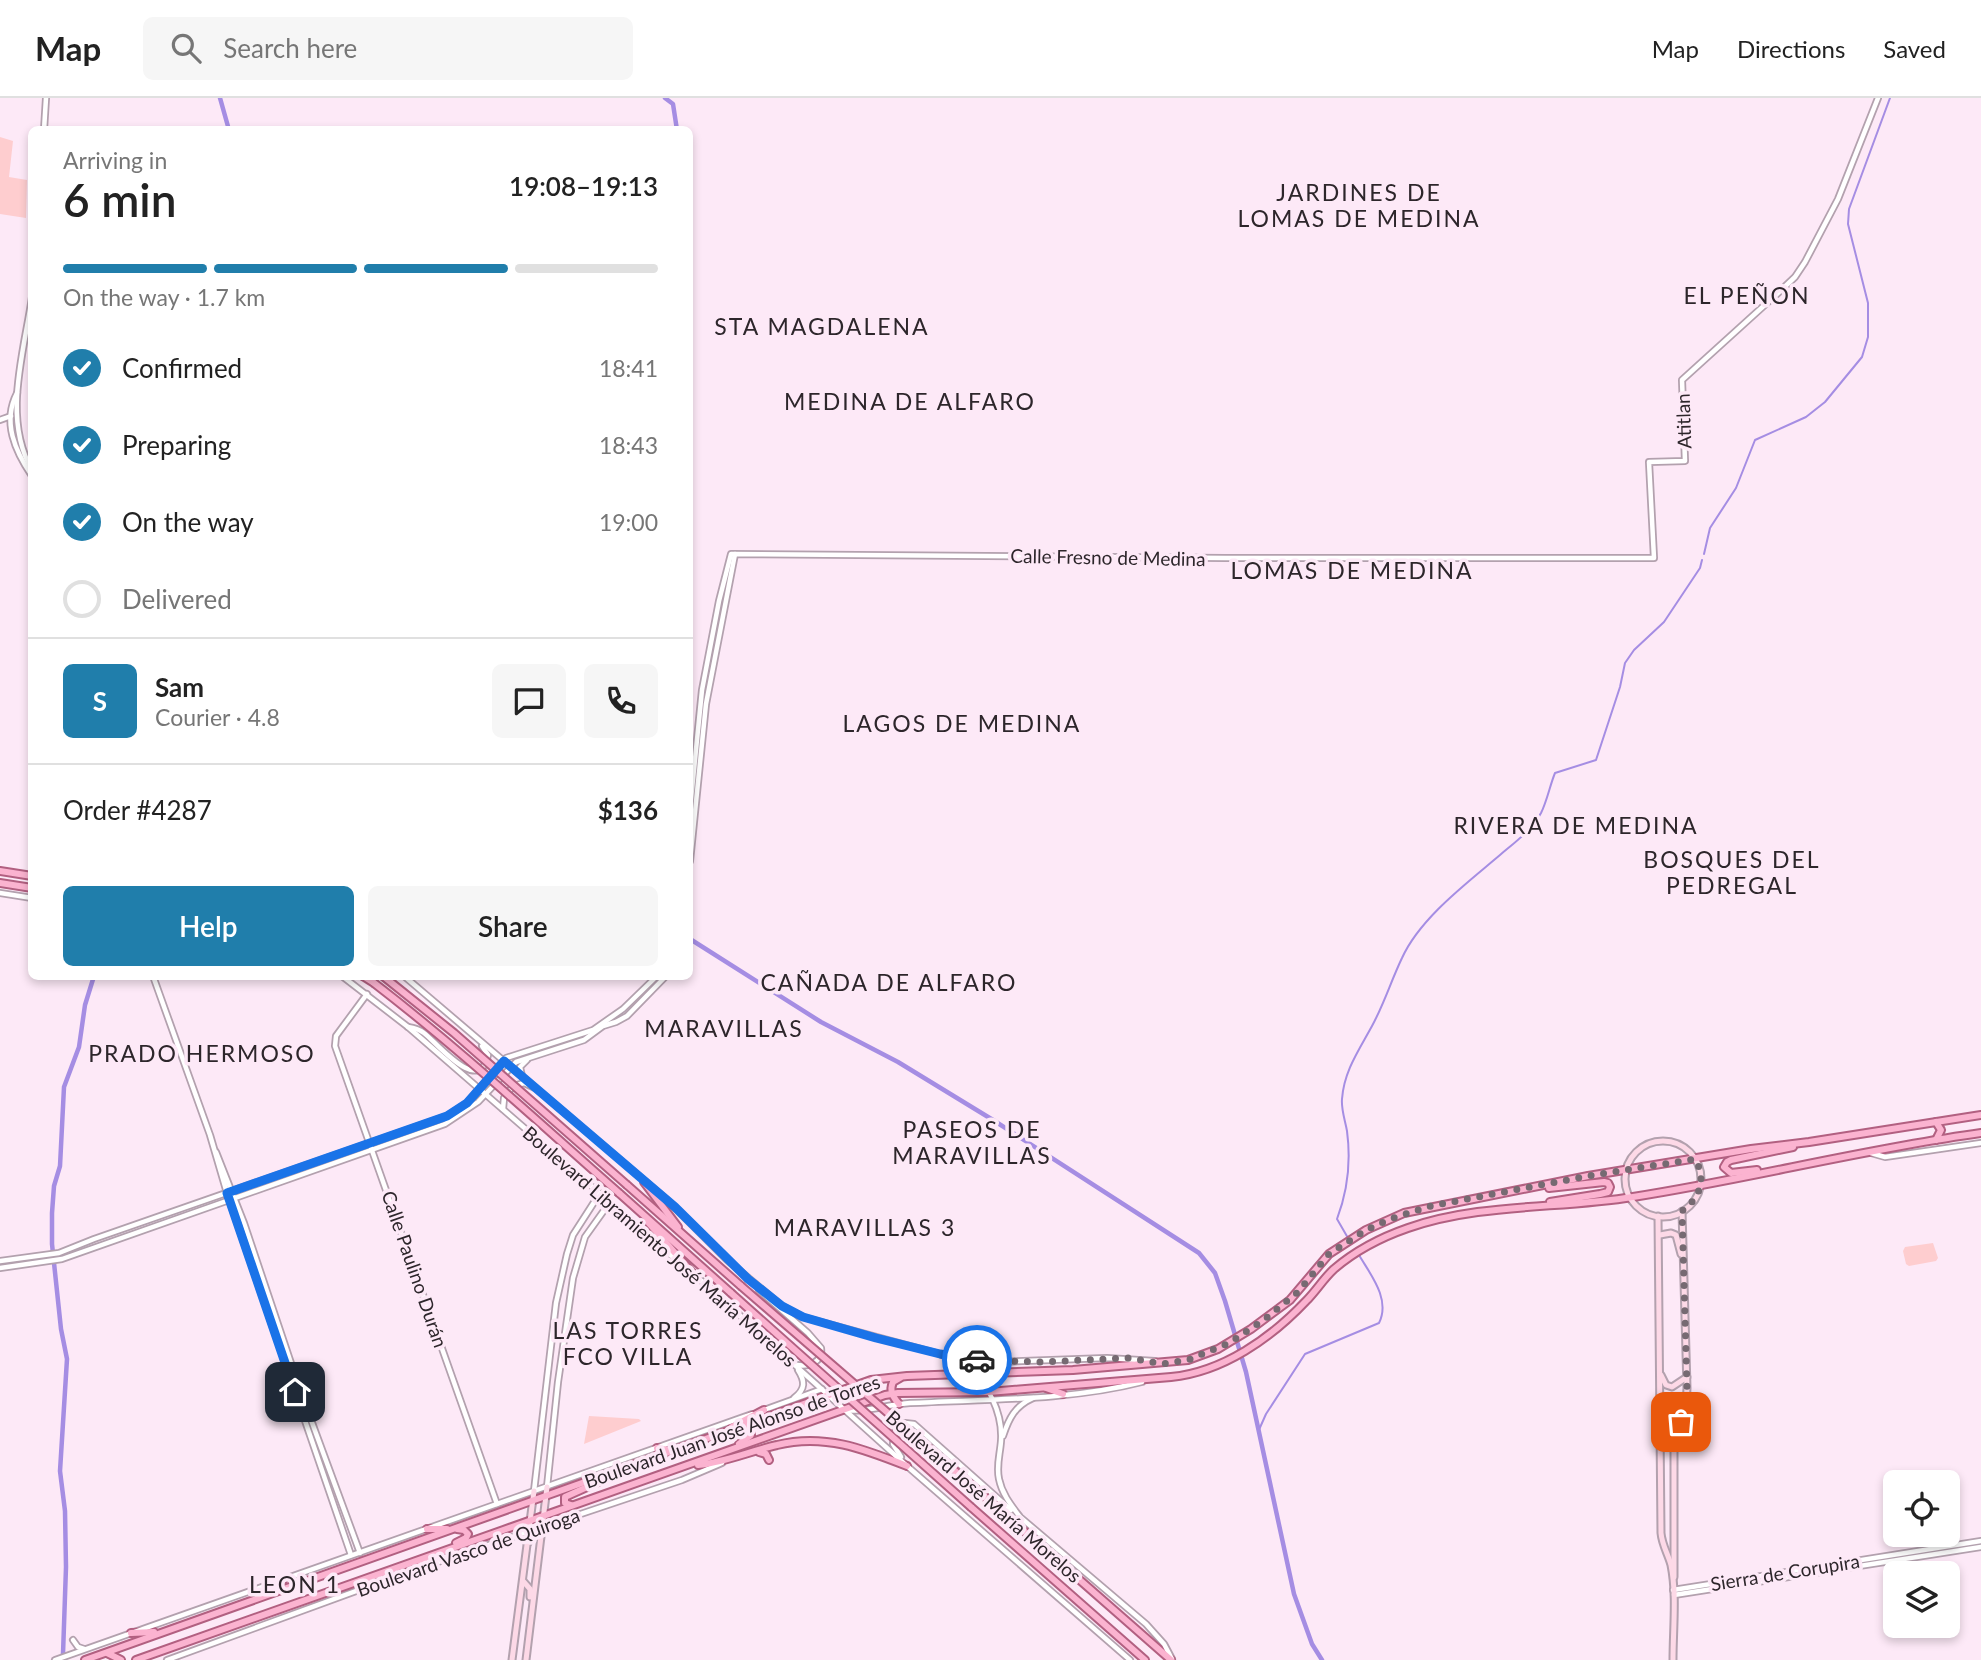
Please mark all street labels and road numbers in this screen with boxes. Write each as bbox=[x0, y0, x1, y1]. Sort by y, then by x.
street label: Atitlan bbox=[1671, 393, 1695, 449]
street label: Calle Fresno de Medina bbox=[1010, 544, 1206, 570]
street label: Boulevard Libramiento José María Morelos bbox=[519, 1121, 801, 1371]
street label: Calle Paulino Durán bbox=[377, 1188, 453, 1350]
street label: Boulevard Juan José Alonso de Torres bbox=[581, 1370, 883, 1492]
street label: Boulevard José María Morelos bbox=[882, 1405, 1086, 1587]
street label: Boulevard Vasco de Quiroga bbox=[354, 1503, 582, 1601]
street label: Sierra de Corupira bbox=[1709, 1549, 1861, 1595]

